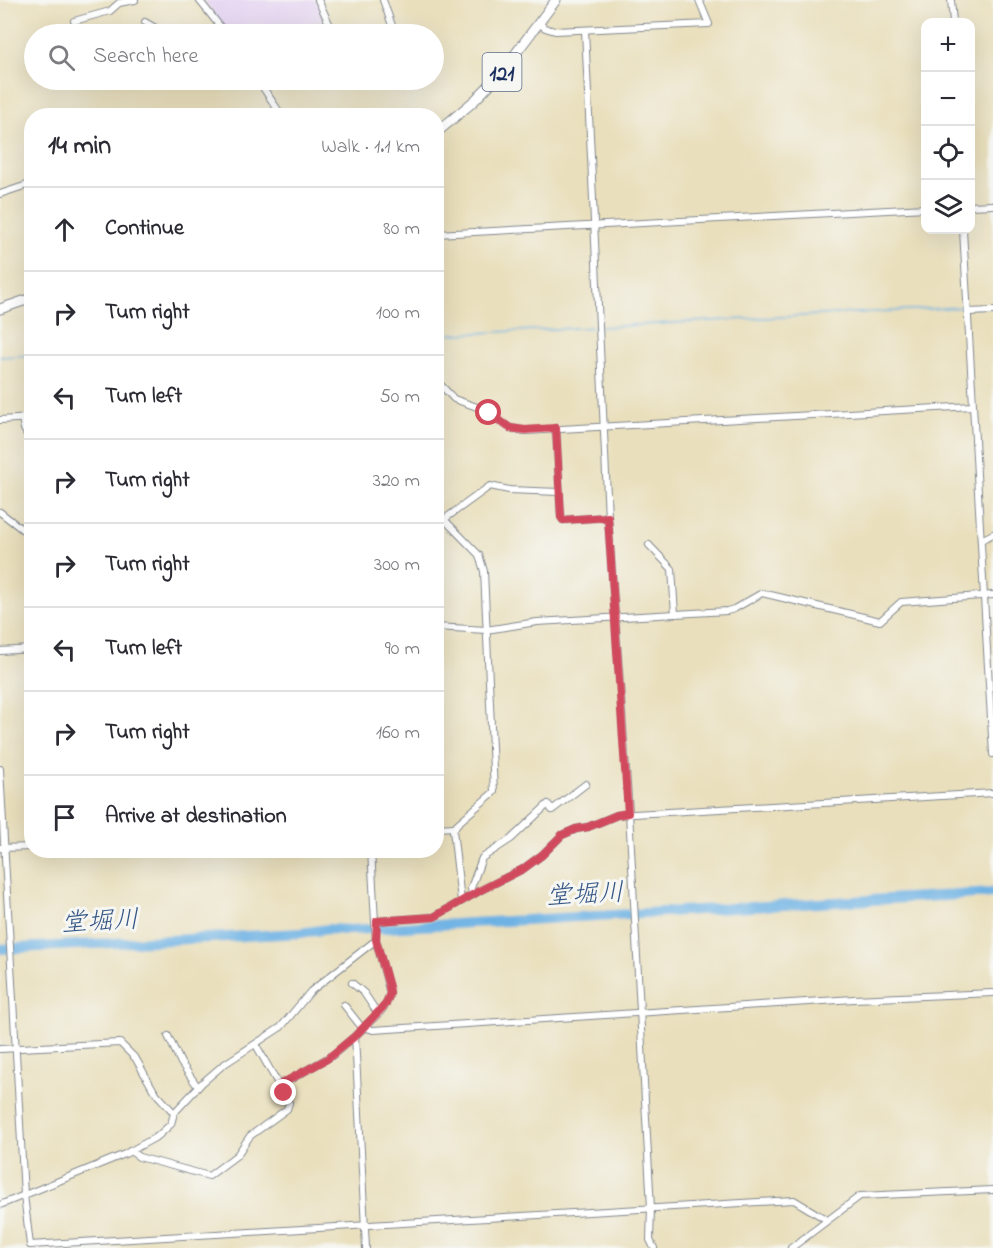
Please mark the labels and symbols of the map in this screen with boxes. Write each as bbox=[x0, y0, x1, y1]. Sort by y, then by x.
road number: 121 bbox=[482, 53, 522, 91]
route start bbox=[475, 399, 501, 425]
water label: 堂堀川 bbox=[545, 875, 625, 917]
water label: 堂堀川 bbox=[60, 902, 140, 944]
route end bbox=[270, 1079, 296, 1105]

